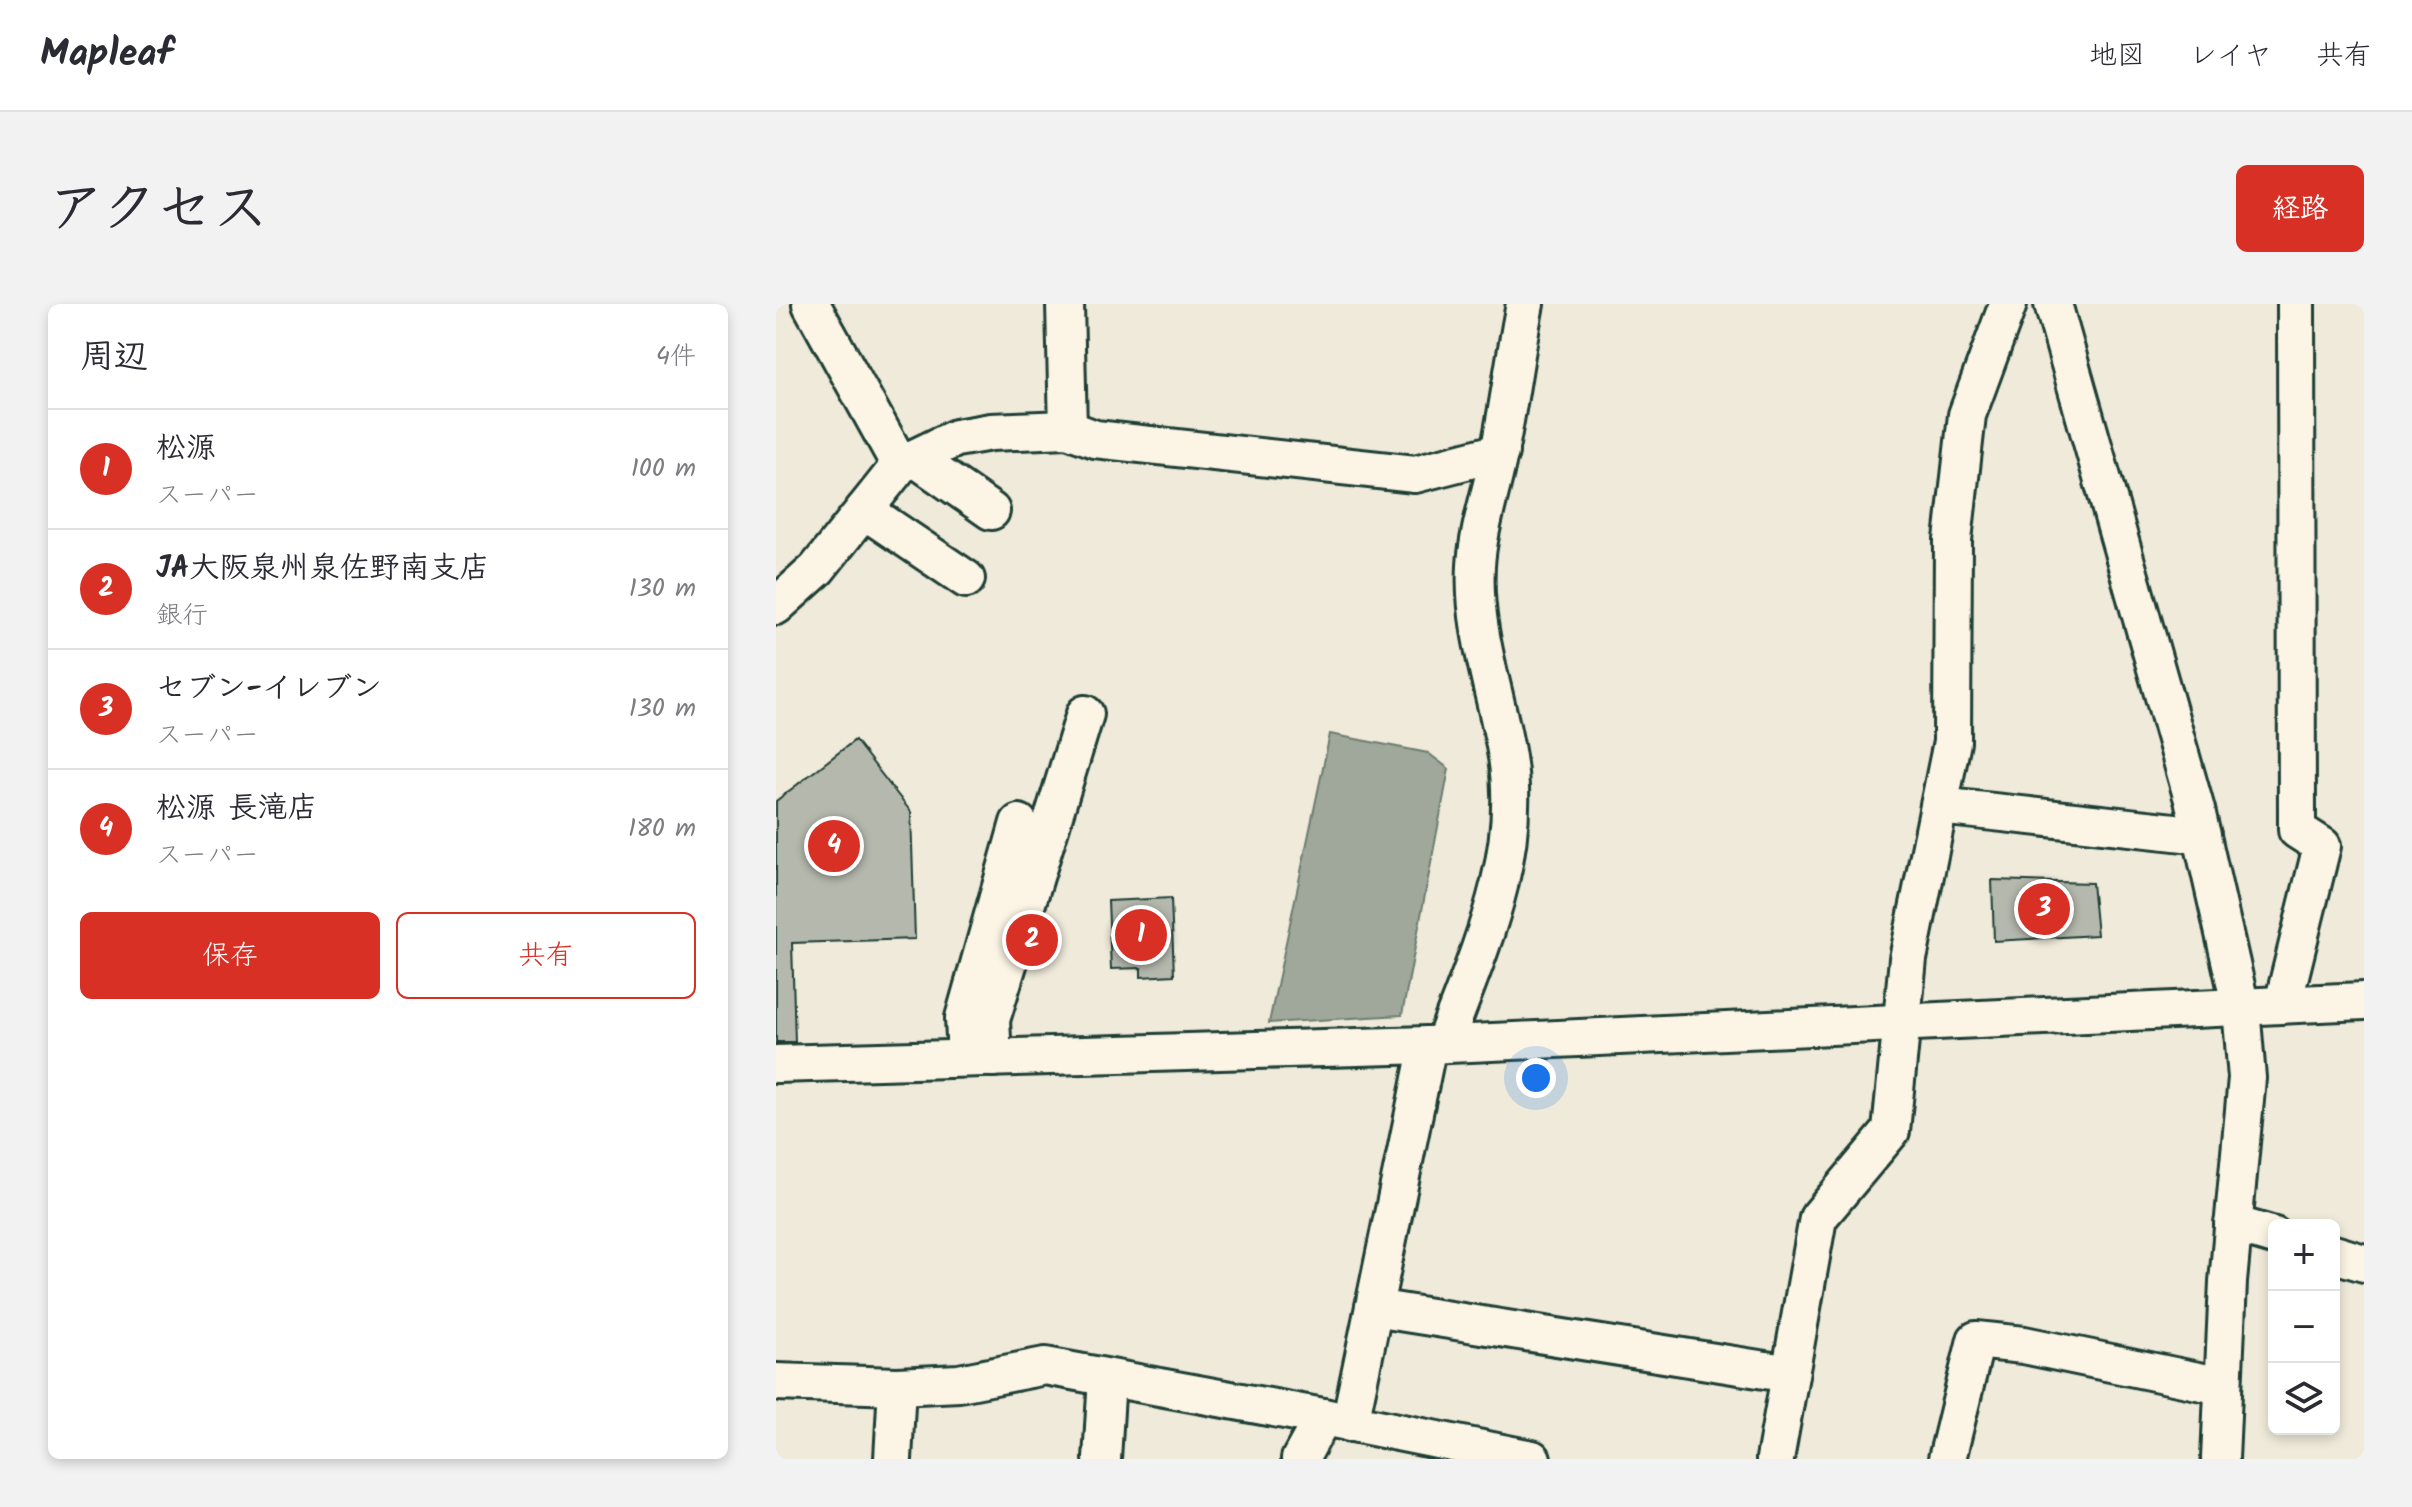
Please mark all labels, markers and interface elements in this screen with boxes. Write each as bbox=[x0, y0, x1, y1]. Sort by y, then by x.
text: Mapleaf bbox=[40, 25, 173, 85]
text: 地図 bbox=[2089, 34, 2145, 79]
text: レイヤ bbox=[2189, 34, 2272, 79]
text: 共有 bbox=[2316, 34, 2372, 79]
button: 経路 bbox=[2236, 165, 2364, 252]
text: アクセス bbox=[48, 166, 269, 256]
text: 周辺 bbox=[80, 331, 148, 385]
text: 4件 bbox=[656, 336, 696, 378]
text: 松源 bbox=[156, 425, 216, 473]
text: 1 bbox=[102, 448, 110, 490]
text: 100 m bbox=[631, 448, 696, 490]
text: スーパー bbox=[156, 475, 259, 517]
text: JA大阪泉州泉佐野南支店 bbox=[156, 545, 489, 593]
text: 2 bbox=[98, 568, 114, 610]
text: 130 m bbox=[629, 568, 696, 610]
text: 銀行 bbox=[156, 595, 208, 637]
text: セブン-イレブン bbox=[156, 665, 382, 713]
text: 3 bbox=[99, 688, 113, 730]
text: 130 m bbox=[629, 688, 696, 730]
text: スーパー bbox=[156, 715, 259, 757]
text: 松源 長滝店 bbox=[156, 785, 318, 833]
text: 4 bbox=[99, 808, 113, 850]
text: 180 m bbox=[628, 808, 696, 850]
pin: 4 bbox=[808, 816, 860, 876]
text: スーパー bbox=[156, 835, 259, 877]
pin: 3 bbox=[2018, 879, 2070, 939]
pin: 1 bbox=[1115, 905, 1167, 965]
pin: 2 bbox=[1006, 910, 1058, 970]
button: 保存 bbox=[80, 912, 380, 999]
button: 共有 bbox=[396, 912, 696, 999]
your location bbox=[1516, 1058, 1556, 1098]
map controls bbox=[2268, 1219, 2340, 1435]
button: + bbox=[2268, 1219, 2340, 1291]
button: − bbox=[2268, 1291, 2340, 1363]
button: layers bbox=[2268, 1363, 2340, 1435]

